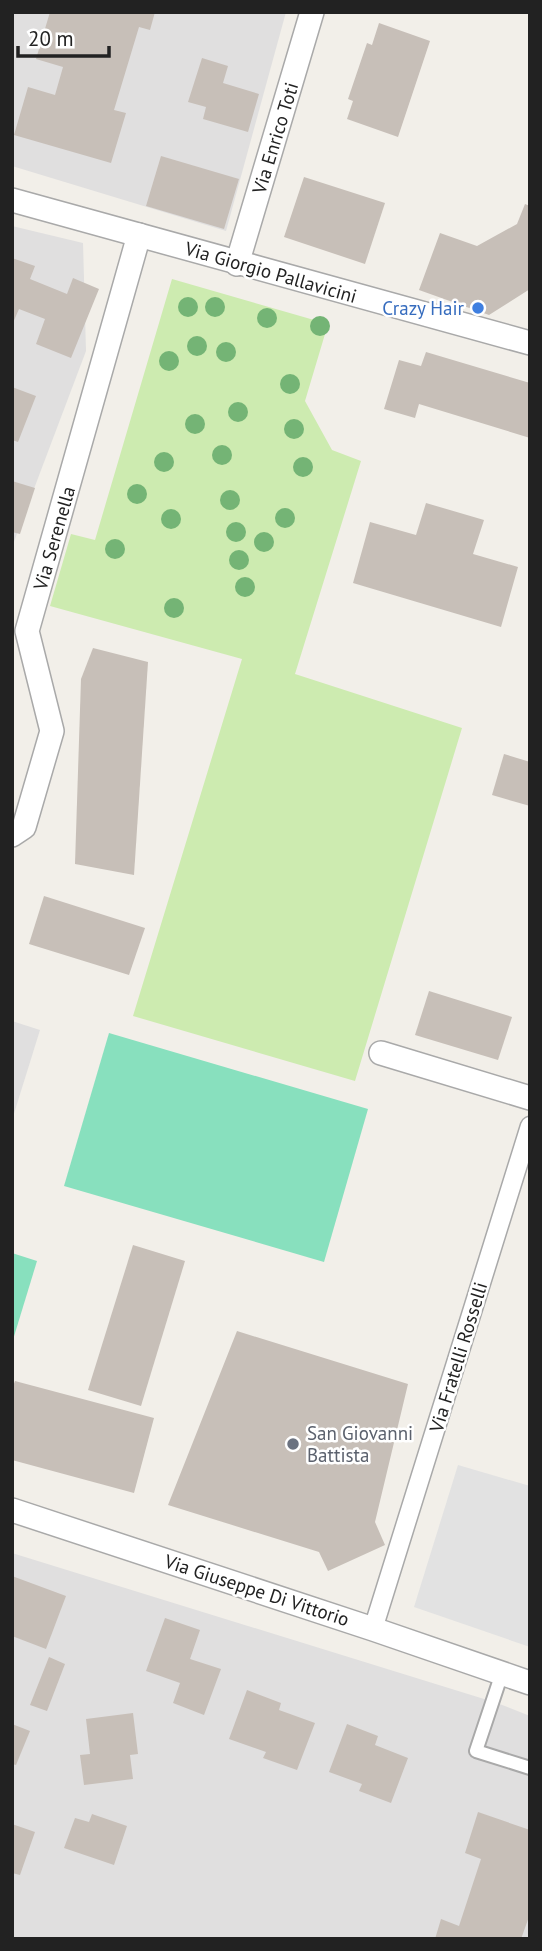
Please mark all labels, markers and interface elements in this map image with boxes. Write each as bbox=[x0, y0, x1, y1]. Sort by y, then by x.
scale bar bbox=[18, 14, 108, 58]
text: 20 m bbox=[28, 25, 74, 52]
street label: Via Enrico Toti bbox=[246, 79, 303, 198]
street label: Via Giorgio Pallavicini bbox=[181, 236, 360, 308]
place label: Crazy Hair bbox=[382, 296, 465, 320]
marker: Crazy Hair bbox=[470, 300, 486, 316]
street label: Via Serenella bbox=[27, 483, 80, 594]
street label: Via Fratelli Rosselli bbox=[423, 1279, 492, 1436]
place label: San Giovanni Battista bbox=[307, 1421, 413, 1467]
marker: San Giovanni Battista bbox=[285, 1436, 301, 1452]
street label: Via Giuseppe Di Vittorio bbox=[161, 1548, 352, 1631]

